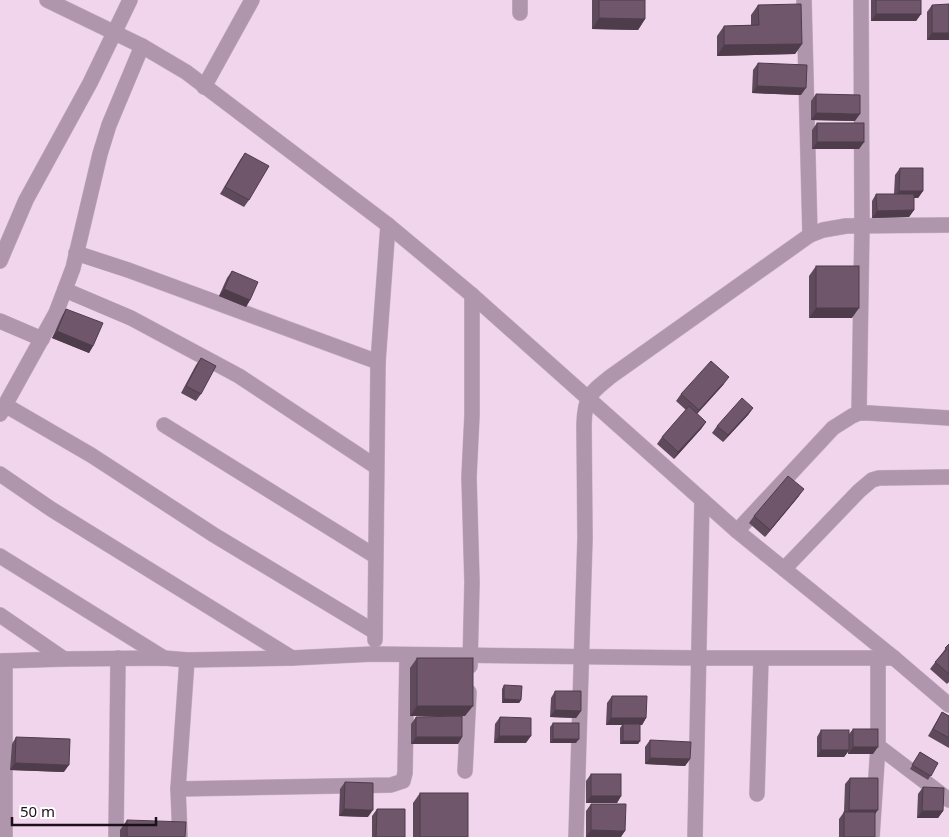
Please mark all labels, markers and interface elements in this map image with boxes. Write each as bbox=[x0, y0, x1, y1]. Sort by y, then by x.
scale bar bbox=[12, 794, 156, 826]
text: 50 m bbox=[20, 801, 55, 821]

